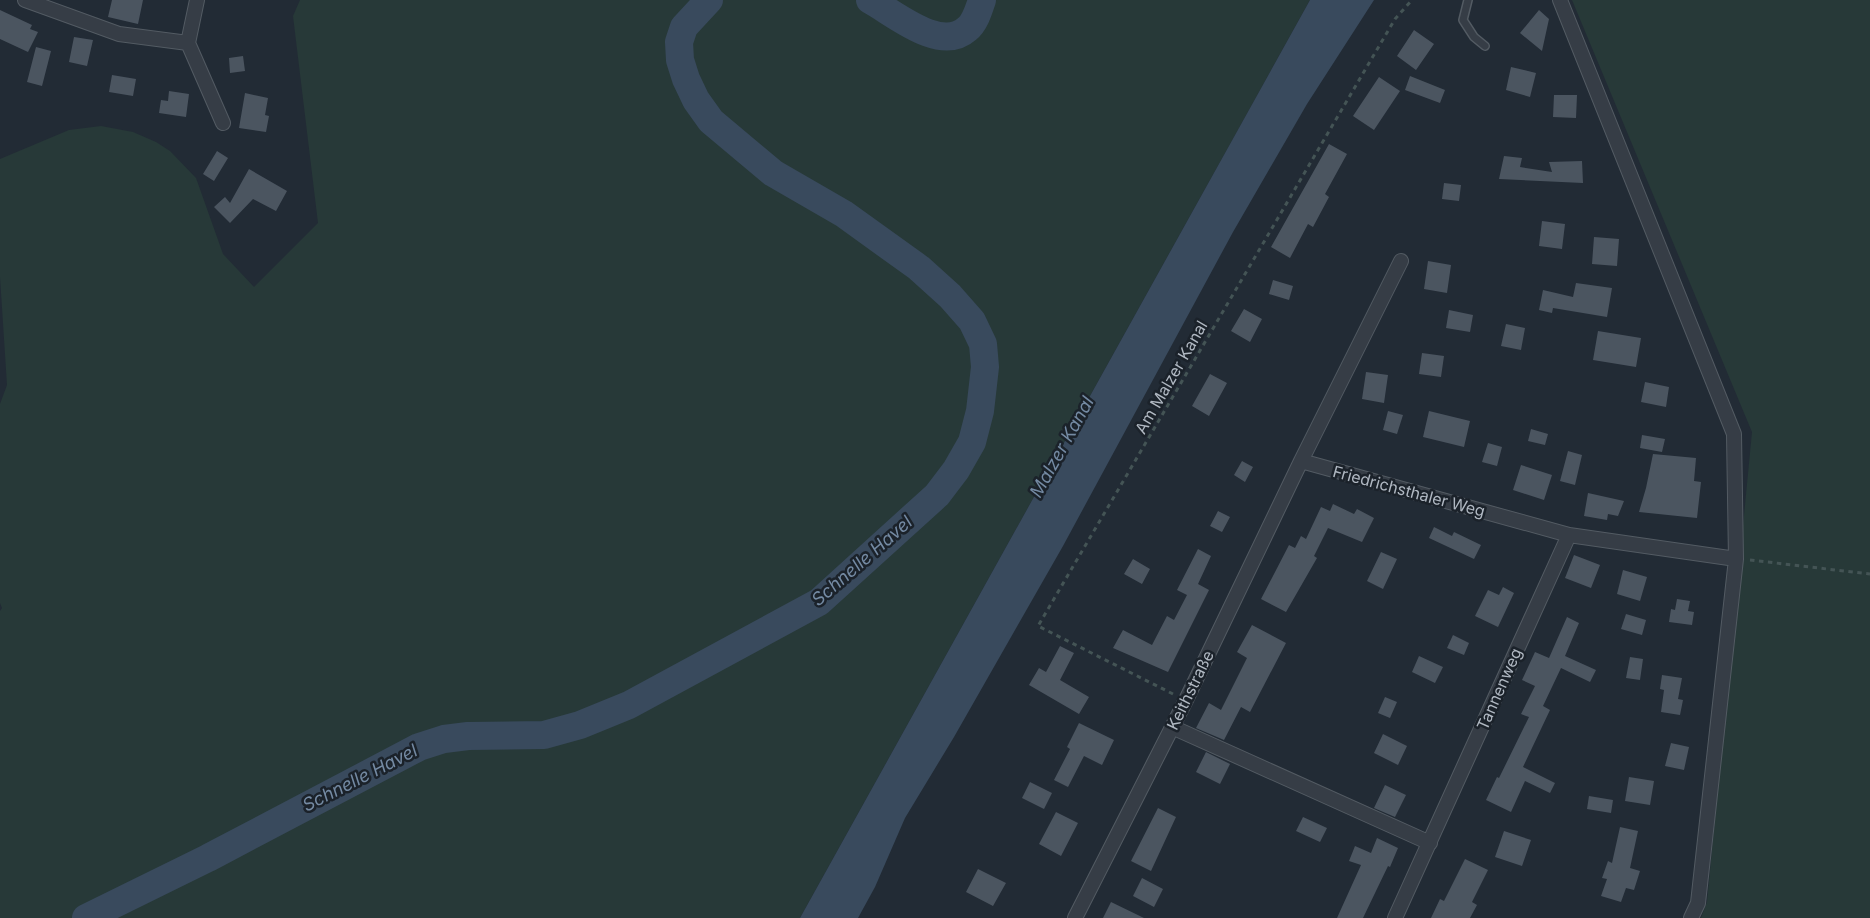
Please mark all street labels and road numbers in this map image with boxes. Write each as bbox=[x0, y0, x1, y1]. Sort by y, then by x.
street label: Am Malzer Kanal bbox=[1130, 317, 1212, 437]
street label: Friedrichsthaler Weg bbox=[1331, 461, 1487, 521]
street label: Tannenweg bbox=[1472, 645, 1526, 733]
street label: Keithstraße bbox=[1162, 647, 1218, 733]

